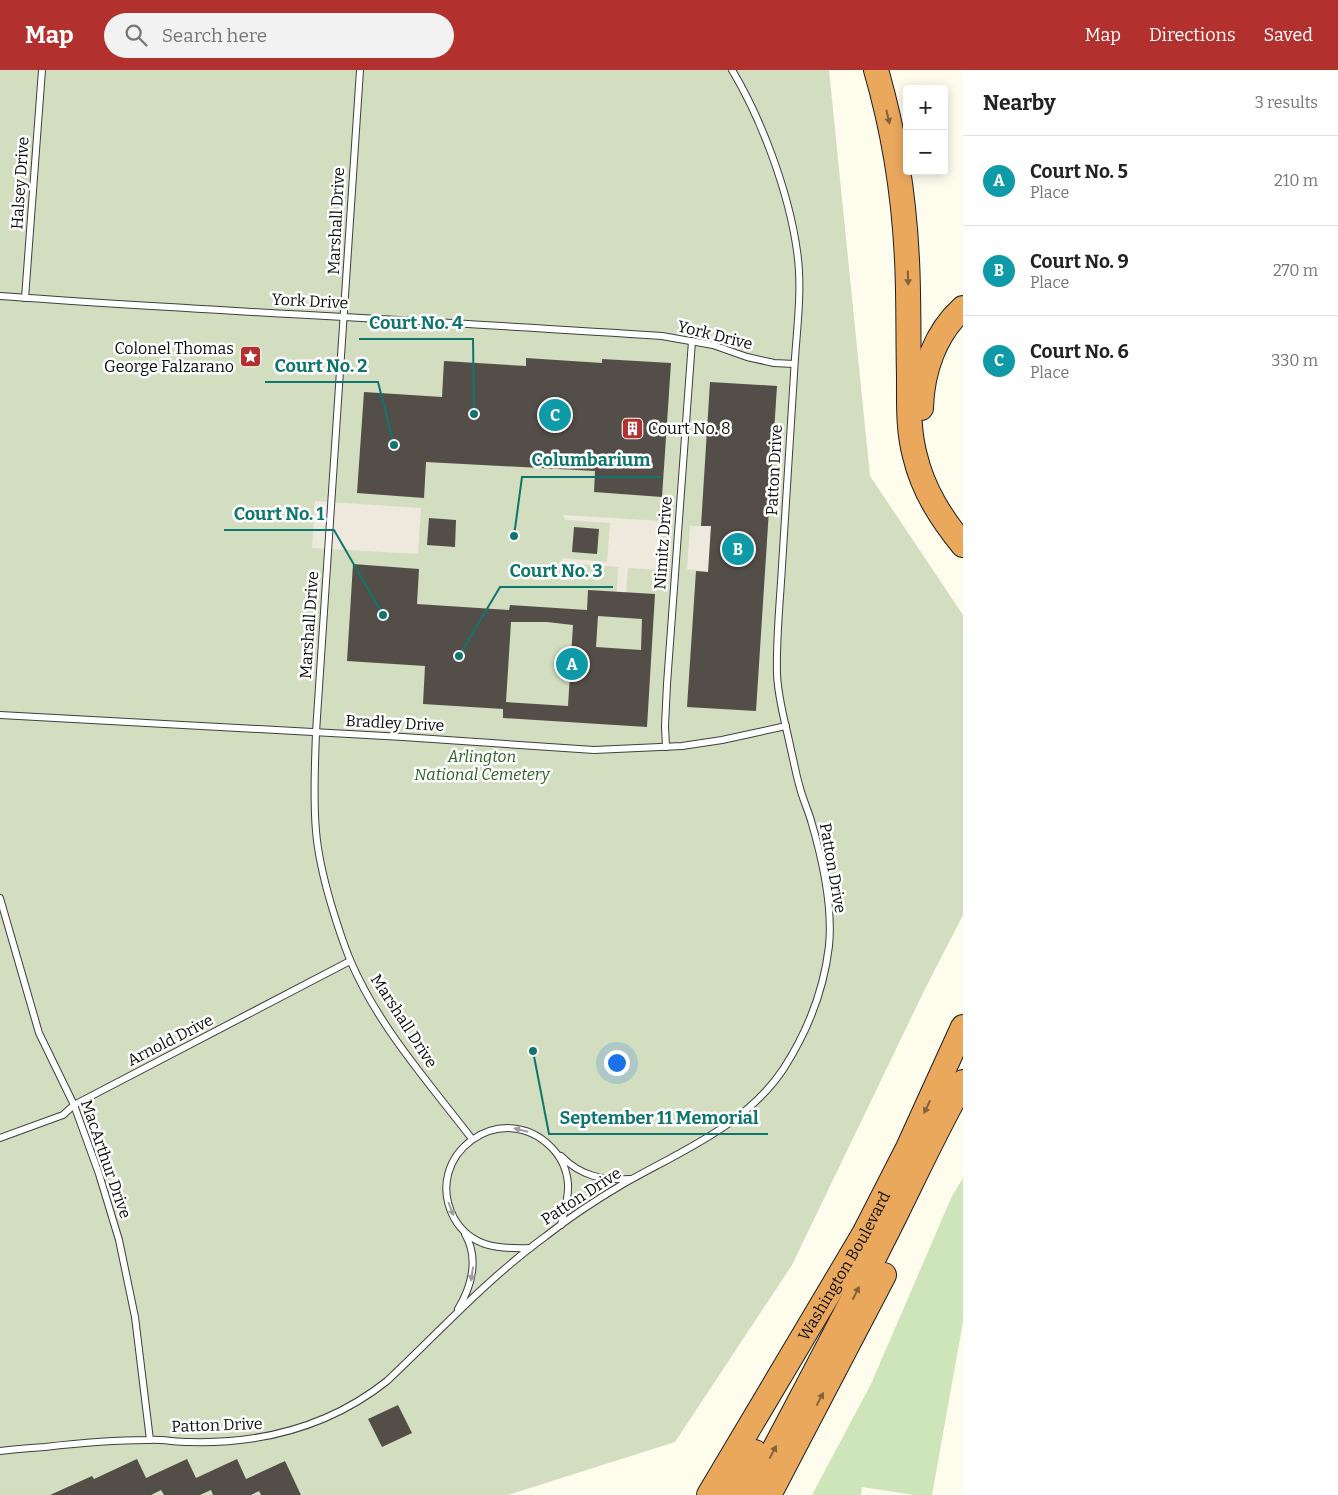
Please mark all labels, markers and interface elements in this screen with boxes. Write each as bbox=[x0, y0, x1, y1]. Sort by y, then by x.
search box bbox=[104, 13, 454, 58]
text: Map bbox=[25, 21, 74, 49]
icon: search bbox=[122, 21, 150, 49]
text: Search here bbox=[162, 24, 267, 47]
text: Map bbox=[1085, 24, 1121, 46]
text: Directions bbox=[1149, 24, 1236, 46]
text: Saved bbox=[1264, 24, 1313, 46]
map controls bbox=[903, 85, 948, 175]
button: + bbox=[903, 85, 948, 130]
text: Nearby bbox=[983, 90, 1056, 116]
text: 3 results bbox=[1255, 93, 1318, 112]
one-way arrow bbox=[884, 110, 892, 125]
button: − bbox=[903, 130, 948, 175]
street label: Halsey Drive bbox=[7, 136, 33, 230]
text: Court No. 5 bbox=[1030, 160, 1128, 183]
street label: Marshall Drive bbox=[324, 167, 348, 275]
text: A bbox=[993, 171, 1005, 190]
text: 210 m bbox=[1274, 171, 1318, 190]
text: Place bbox=[1030, 183, 1069, 202]
text: Court No. 9 bbox=[1030, 250, 1129, 273]
text: B bbox=[994, 261, 1004, 280]
text: 270 m bbox=[1273, 261, 1318, 280]
one-way arrow bbox=[904, 270, 912, 286]
text: Place bbox=[1030, 273, 1069, 292]
street label: York Drive bbox=[271, 290, 349, 312]
callout: Court No. 4 bbox=[359, 306, 473, 339]
text: Court No. 4 bbox=[369, 312, 463, 334]
street label: York Drive bbox=[675, 316, 755, 354]
place label: Colonel Thomas George Falzarano bbox=[104, 339, 234, 376]
text: Court No. 6 bbox=[1030, 340, 1129, 363]
place icon: Colonel Thomas George Falzarano bbox=[238, 345, 262, 369]
callout: Court No. 2 bbox=[265, 349, 378, 382]
text: C bbox=[994, 351, 1004, 370]
text: 330 m bbox=[1271, 351, 1318, 370]
text: Court No. 2 bbox=[275, 355, 367, 377]
text: Place bbox=[1030, 363, 1069, 382]
pin: C bbox=[539, 396, 571, 434]
building icon: Court No. 8 bbox=[620, 416, 644, 440]
place label: Court No. 8 bbox=[648, 419, 731, 438]
street label: Patton Drive bbox=[762, 424, 786, 516]
callout: Columbarium bbox=[522, 444, 661, 477]
text: Columbarium bbox=[532, 449, 650, 471]
street label: Nimitz Drive bbox=[650, 496, 676, 590]
callout: Court No. 1 bbox=[224, 497, 334, 530]
text: Court No. 1 bbox=[234, 503, 325, 525]
pin: B bbox=[722, 530, 754, 568]
callout: Court No. 3 bbox=[500, 554, 613, 587]
text: Court No. 3 bbox=[509, 560, 603, 582]
street label: Marshall Drive bbox=[296, 571, 322, 679]
pin: A bbox=[556, 645, 588, 683]
street label: Bradley Drive bbox=[345, 711, 445, 735]
park label: Arlington National Cemetery bbox=[414, 747, 550, 784]
street label: Patton Drive bbox=[816, 821, 850, 915]
street label: Marshall Drive bbox=[367, 971, 441, 1071]
street label: Arnold Drive bbox=[124, 1010, 216, 1070]
your location bbox=[604, 1050, 630, 1076]
street label: MacArthur Drive bbox=[77, 1097, 135, 1221]
one-way arrow bbox=[923, 1100, 931, 1114]
callout: September 11 Memorial bbox=[549, 1101, 768, 1134]
text: September 11 Memorial bbox=[560, 1107, 759, 1129]
one-way arrow bbox=[514, 1126, 529, 1134]
street label: Patton Drive bbox=[538, 1163, 624, 1229]
street label: Washington Boulevard bbox=[794, 1188, 894, 1344]
one-way arrow bbox=[447, 1202, 455, 1217]
one-way arrow bbox=[467, 1267, 475, 1283]
one-way arrow bbox=[852, 1285, 860, 1300]
one-way arrow bbox=[816, 1392, 824, 1406]
street label: Patton Drive bbox=[171, 1414, 263, 1436]
one-way arrow bbox=[769, 1445, 777, 1459]

